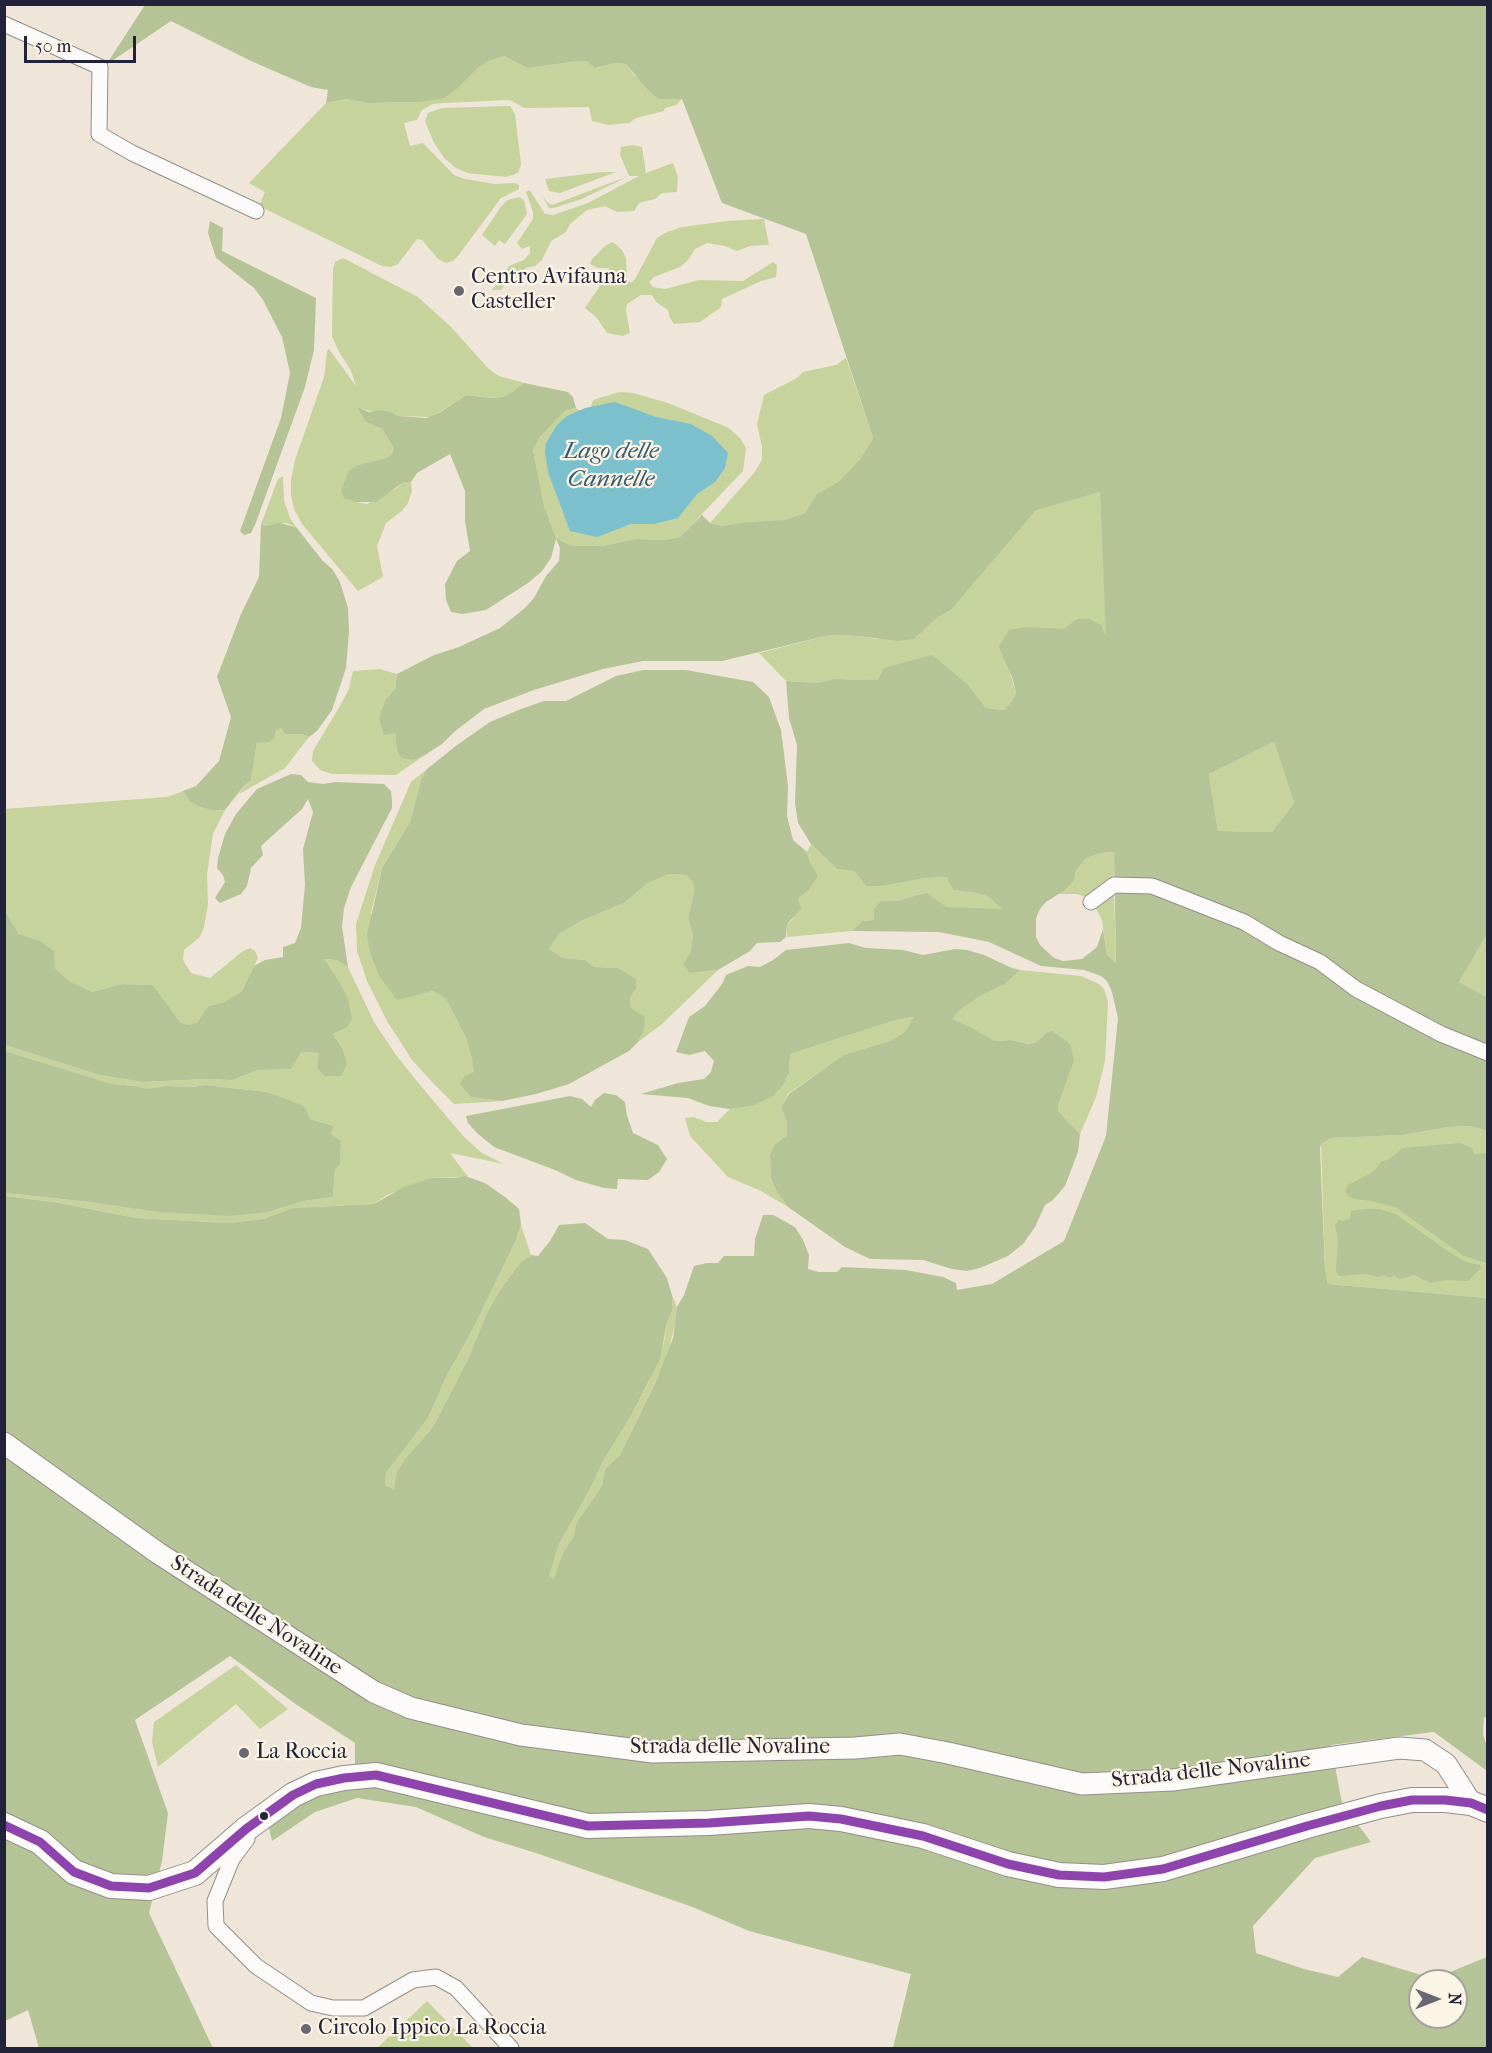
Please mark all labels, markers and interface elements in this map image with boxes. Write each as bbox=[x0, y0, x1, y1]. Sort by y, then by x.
scale bar bbox=[27, 24, 140, 62]
text: 50 m bbox=[35, 36, 71, 57]
place label: Centro Avifauna Casteller bbox=[471, 265, 626, 316]
marker: Centro Avifauna Casteller bbox=[452, 284, 466, 298]
water label: Lago delle Cannelle bbox=[563, 438, 659, 494]
street label: Strada delle Novaline bbox=[165, 1550, 347, 1682]
street label: Strada delle Novaline bbox=[630, 1735, 830, 1761]
place label: La Roccia bbox=[256, 1740, 347, 1766]
marker: La Roccia bbox=[237, 1746, 251, 1760]
street label: Strada delle Novaline bbox=[1110, 1747, 1312, 1795]
unlabelled marker bbox=[258, 1810, 270, 1822]
north arrow bbox=[1408, 1969, 1468, 2029]
text: N bbox=[1445, 1993, 1464, 2005]
place label: Circolo Ippico La Roccia bbox=[318, 2016, 546, 2042]
marker: Circolo Ippico La Roccia bbox=[299, 2022, 313, 2036]

